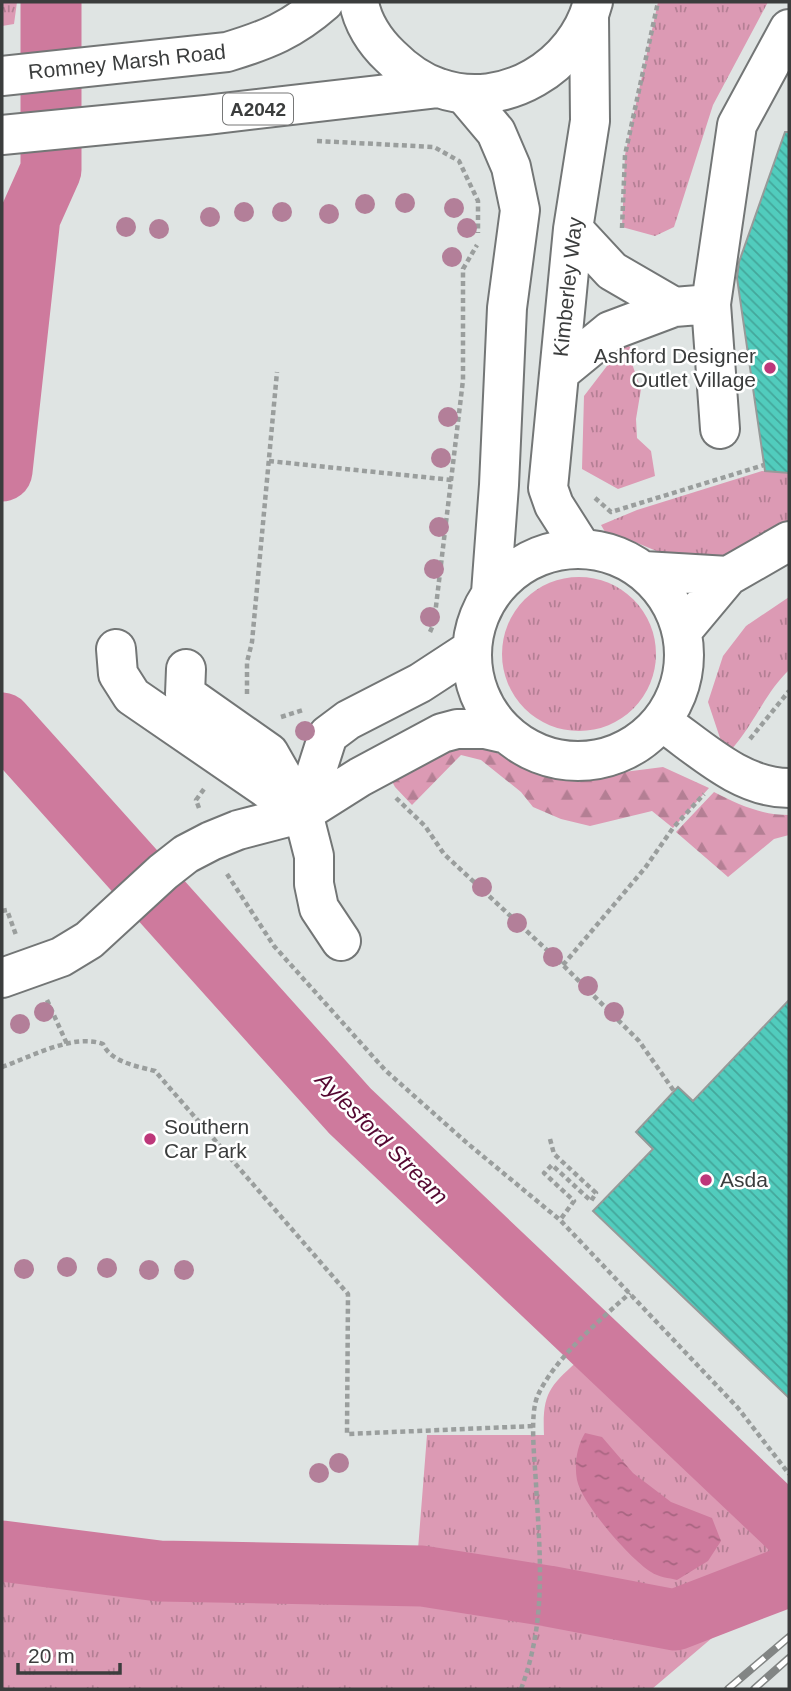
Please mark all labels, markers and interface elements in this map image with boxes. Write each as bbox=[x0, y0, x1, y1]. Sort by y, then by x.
street label: Romney Marsh Road bbox=[27, 40, 227, 83]
road number: A2042 bbox=[223, 94, 293, 124]
street label: Kimberley Way bbox=[549, 215, 586, 358]
place label: Ashford Designer Outlet Village bbox=[594, 344, 756, 391]
marker: Ashford Designer Outlet Village bbox=[762, 360, 778, 376]
water label: Aylesford Stream bbox=[309, 1065, 453, 1209]
place label: Southern Car Park bbox=[164, 1115, 249, 1162]
marker: Southern Car Park bbox=[142, 1131, 158, 1147]
place label: Asda bbox=[720, 1168, 768, 1191]
marker: Asda bbox=[698, 1172, 714, 1188]
scale bar bbox=[18, 1632, 119, 1676]
text: 20 m bbox=[28, 1644, 75, 1667]

